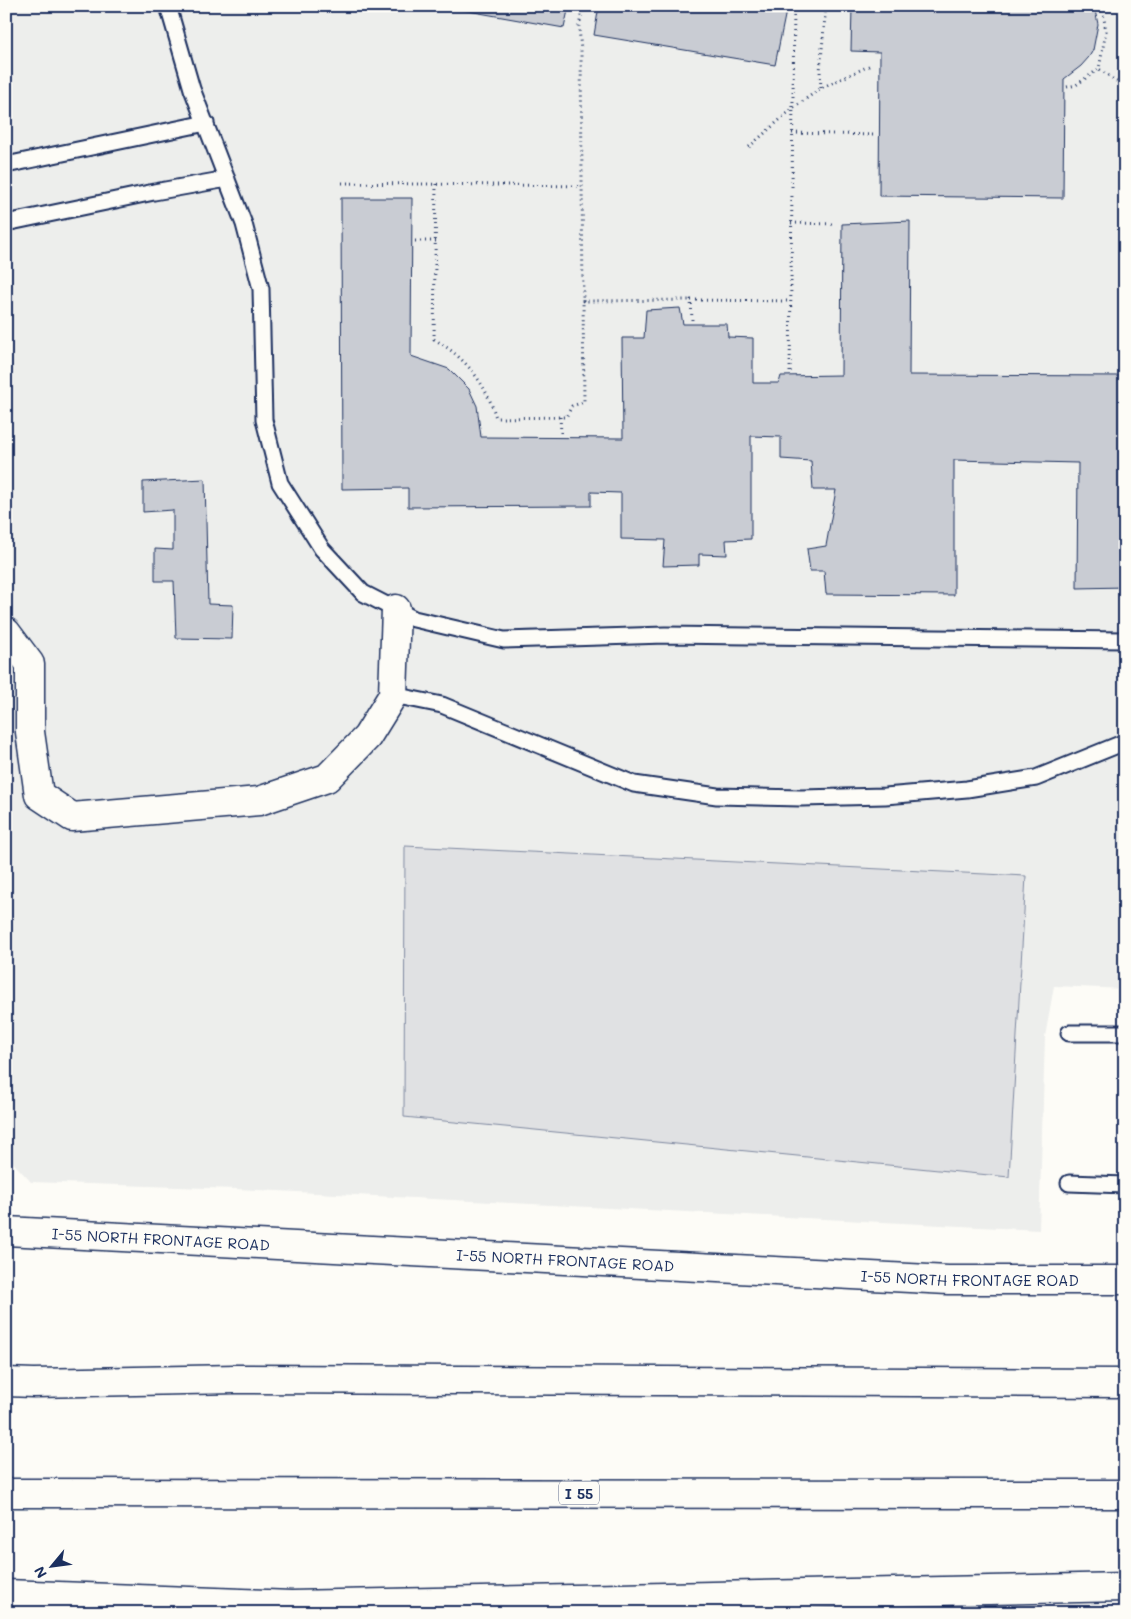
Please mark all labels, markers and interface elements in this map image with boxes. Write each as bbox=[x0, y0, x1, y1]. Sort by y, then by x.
street label: I-55 NORTH FRONTAGE ROAD bbox=[51, 1223, 270, 1255]
street label: I-55 NORTH FRONTAGE ROAD bbox=[456, 1244, 675, 1276]
street label: I-55 NORTH FRONTAGE ROAD bbox=[860, 1265, 1079, 1290]
road number: I 55 bbox=[559, 1482, 599, 1505]
north arrow bbox=[28, 1542, 78, 1592]
text: N bbox=[29, 1563, 51, 1582]

